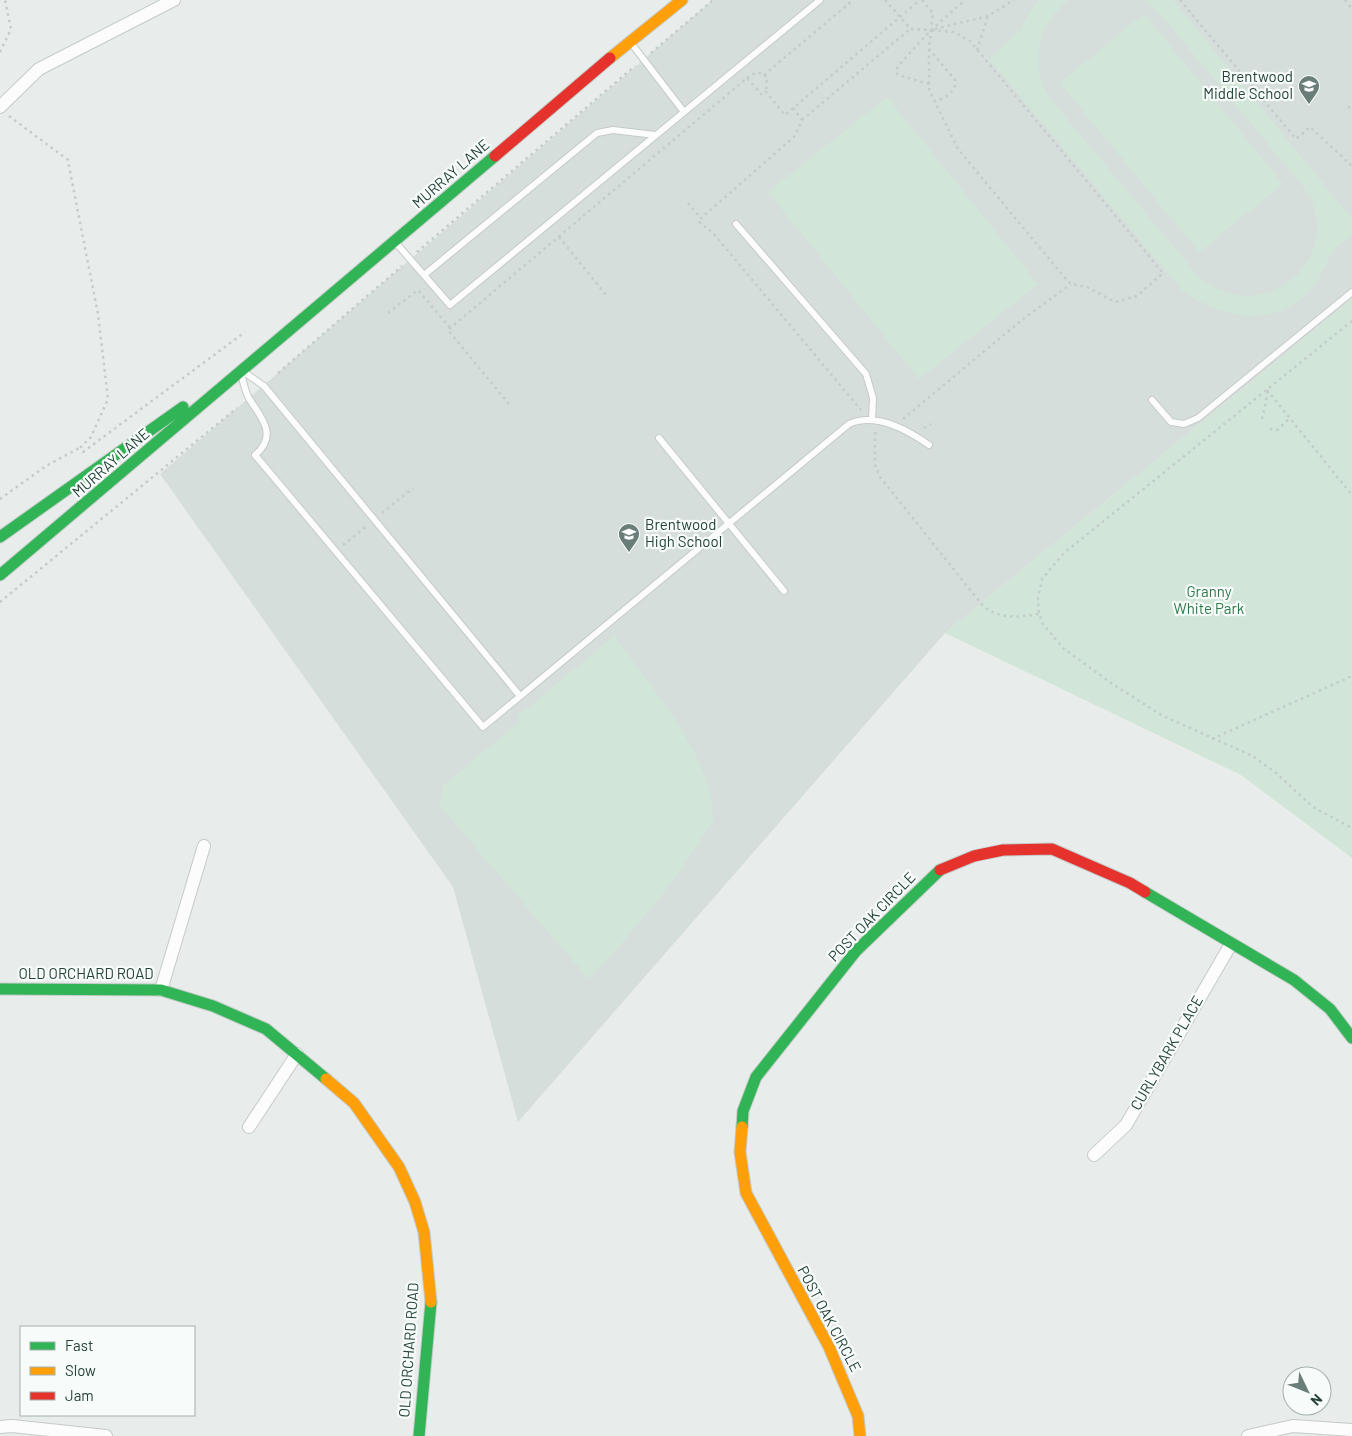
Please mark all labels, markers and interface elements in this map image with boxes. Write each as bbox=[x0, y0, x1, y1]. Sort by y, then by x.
place label: Brentwood Middle School bbox=[1203, 67, 1293, 102]
school or university icon: Brentwood Middle School bbox=[1297, 74, 1321, 105]
street label: MURRAY LANE bbox=[408, 135, 493, 212]
street label: MURRAY LANE bbox=[68, 424, 153, 501]
place label: Brentwood High School bbox=[645, 515, 722, 550]
school or university icon: Brentwood High School bbox=[617, 522, 641, 553]
park label: Granny White Park bbox=[1174, 582, 1245, 617]
street label: POST OAK CIRCLE bbox=[824, 868, 919, 965]
street label: OLD ORCHARD ROAD bbox=[18, 964, 154, 982]
street label: CURLYBARK PLACE bbox=[1126, 992, 1206, 1113]
street label: POST OAK CIRCLE bbox=[794, 1262, 865, 1375]
street label: OLD ORCHARD ROAD bbox=[394, 1282, 422, 1418]
legend bbox=[20, 1326, 195, 1416]
text: Fast bbox=[65, 1336, 93, 1354]
text: Slow bbox=[65, 1361, 96, 1379]
north arrow bbox=[1282, 1366, 1332, 1416]
text: Jam bbox=[65, 1386, 94, 1404]
text: N bbox=[1307, 1391, 1326, 1409]

